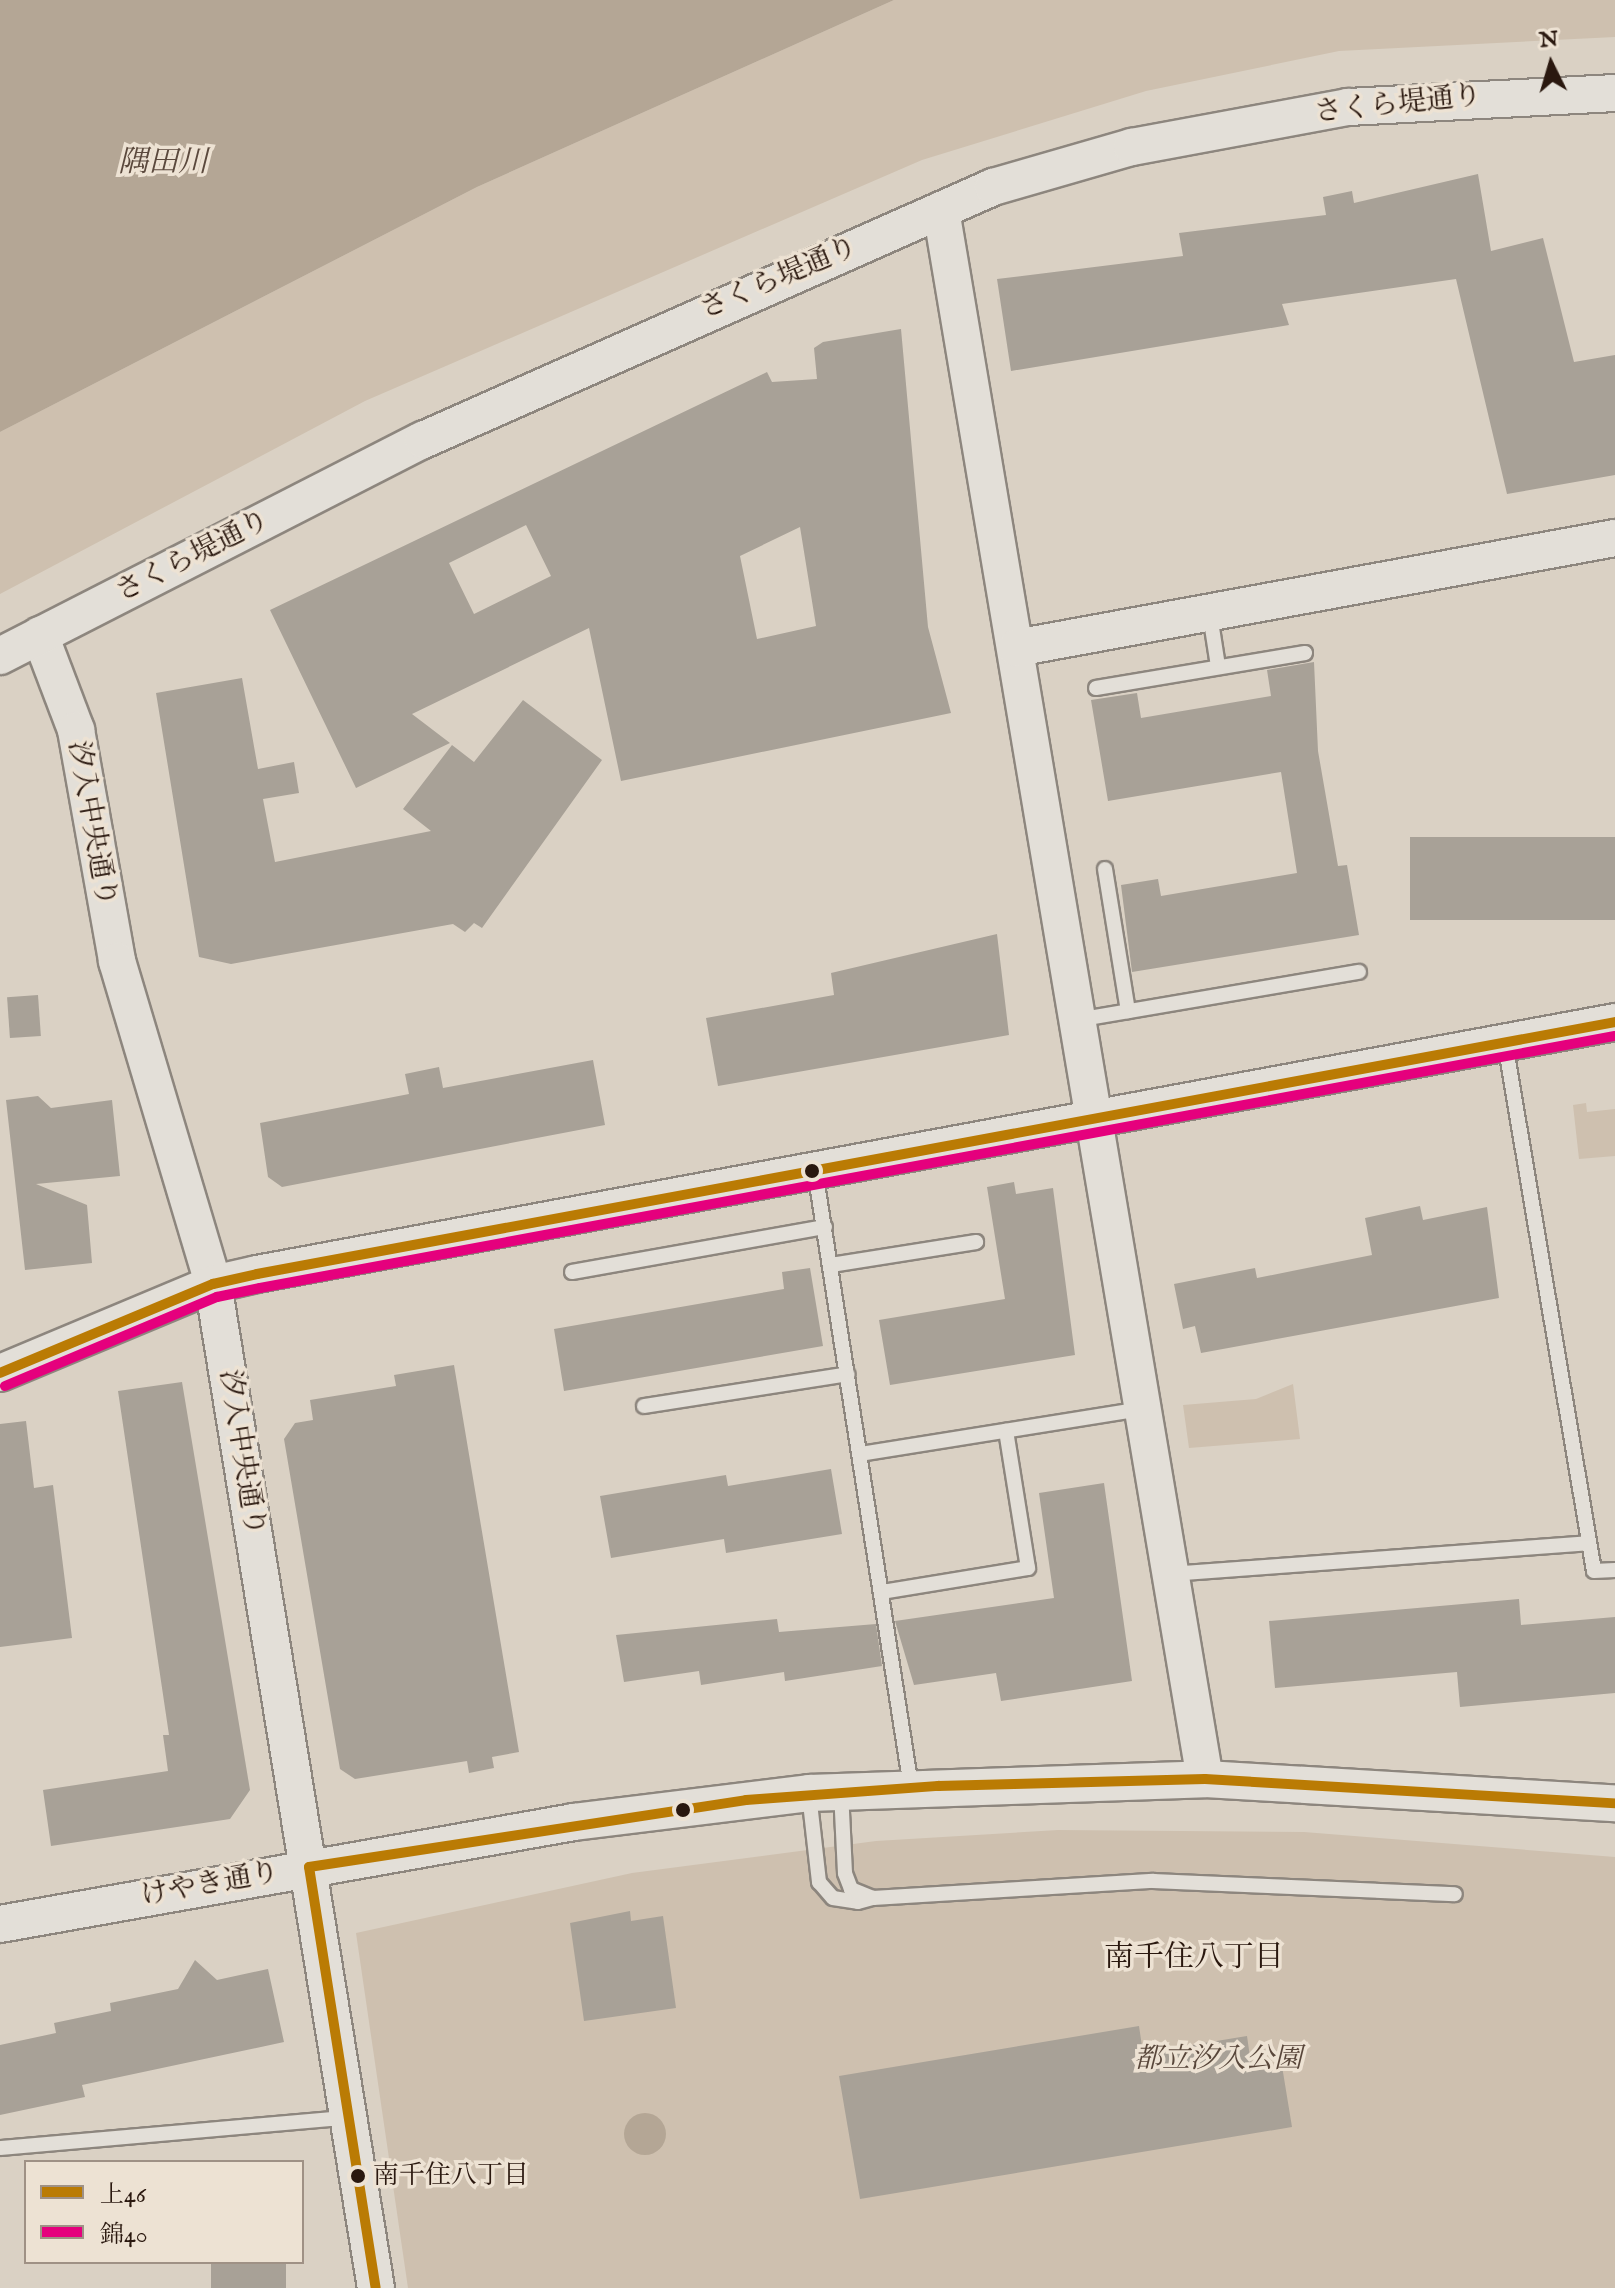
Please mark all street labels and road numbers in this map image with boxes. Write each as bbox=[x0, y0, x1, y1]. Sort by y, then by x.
street label: さくら堤通り bbox=[1313, 80, 1483, 130]
street label: さくら堤通り bbox=[695, 231, 863, 327]
street label: さくら堤通り bbox=[111, 504, 275, 610]
street label: 汐入中央通り bbox=[60, 738, 122, 910]
street label: 汐入中央通り bbox=[211, 1367, 271, 1539]
street label: けやき通り bbox=[138, 1856, 282, 1914]

